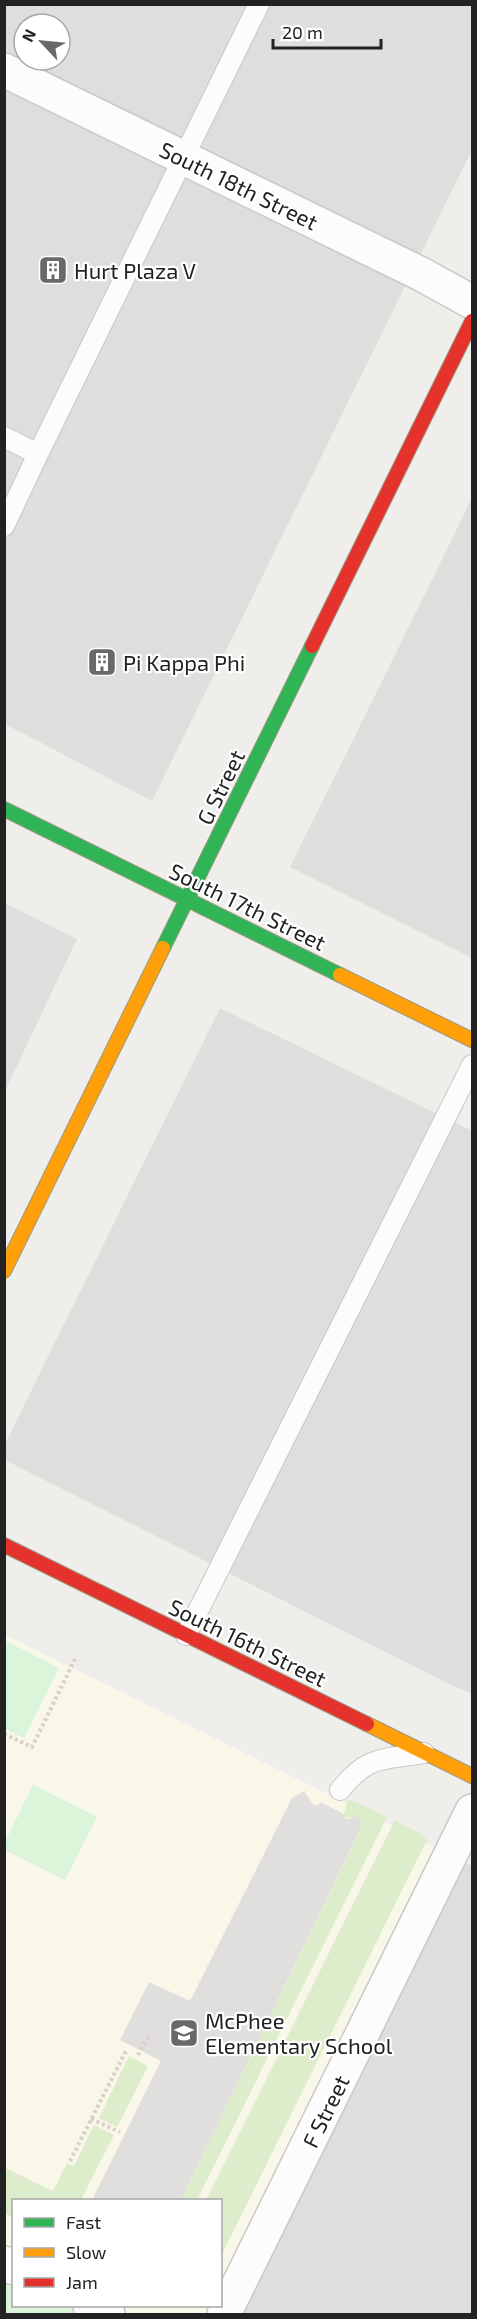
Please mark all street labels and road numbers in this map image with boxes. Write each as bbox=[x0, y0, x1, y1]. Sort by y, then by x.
street label: South 18th Street bbox=[156, 135, 322, 235]
street label: G Street bbox=[191, 745, 249, 829]
street label: South 17th Street bbox=[166, 857, 330, 955]
street label: South 16th Street bbox=[165, 1593, 331, 1691]
street label: F Street bbox=[296, 2070, 354, 2152]

